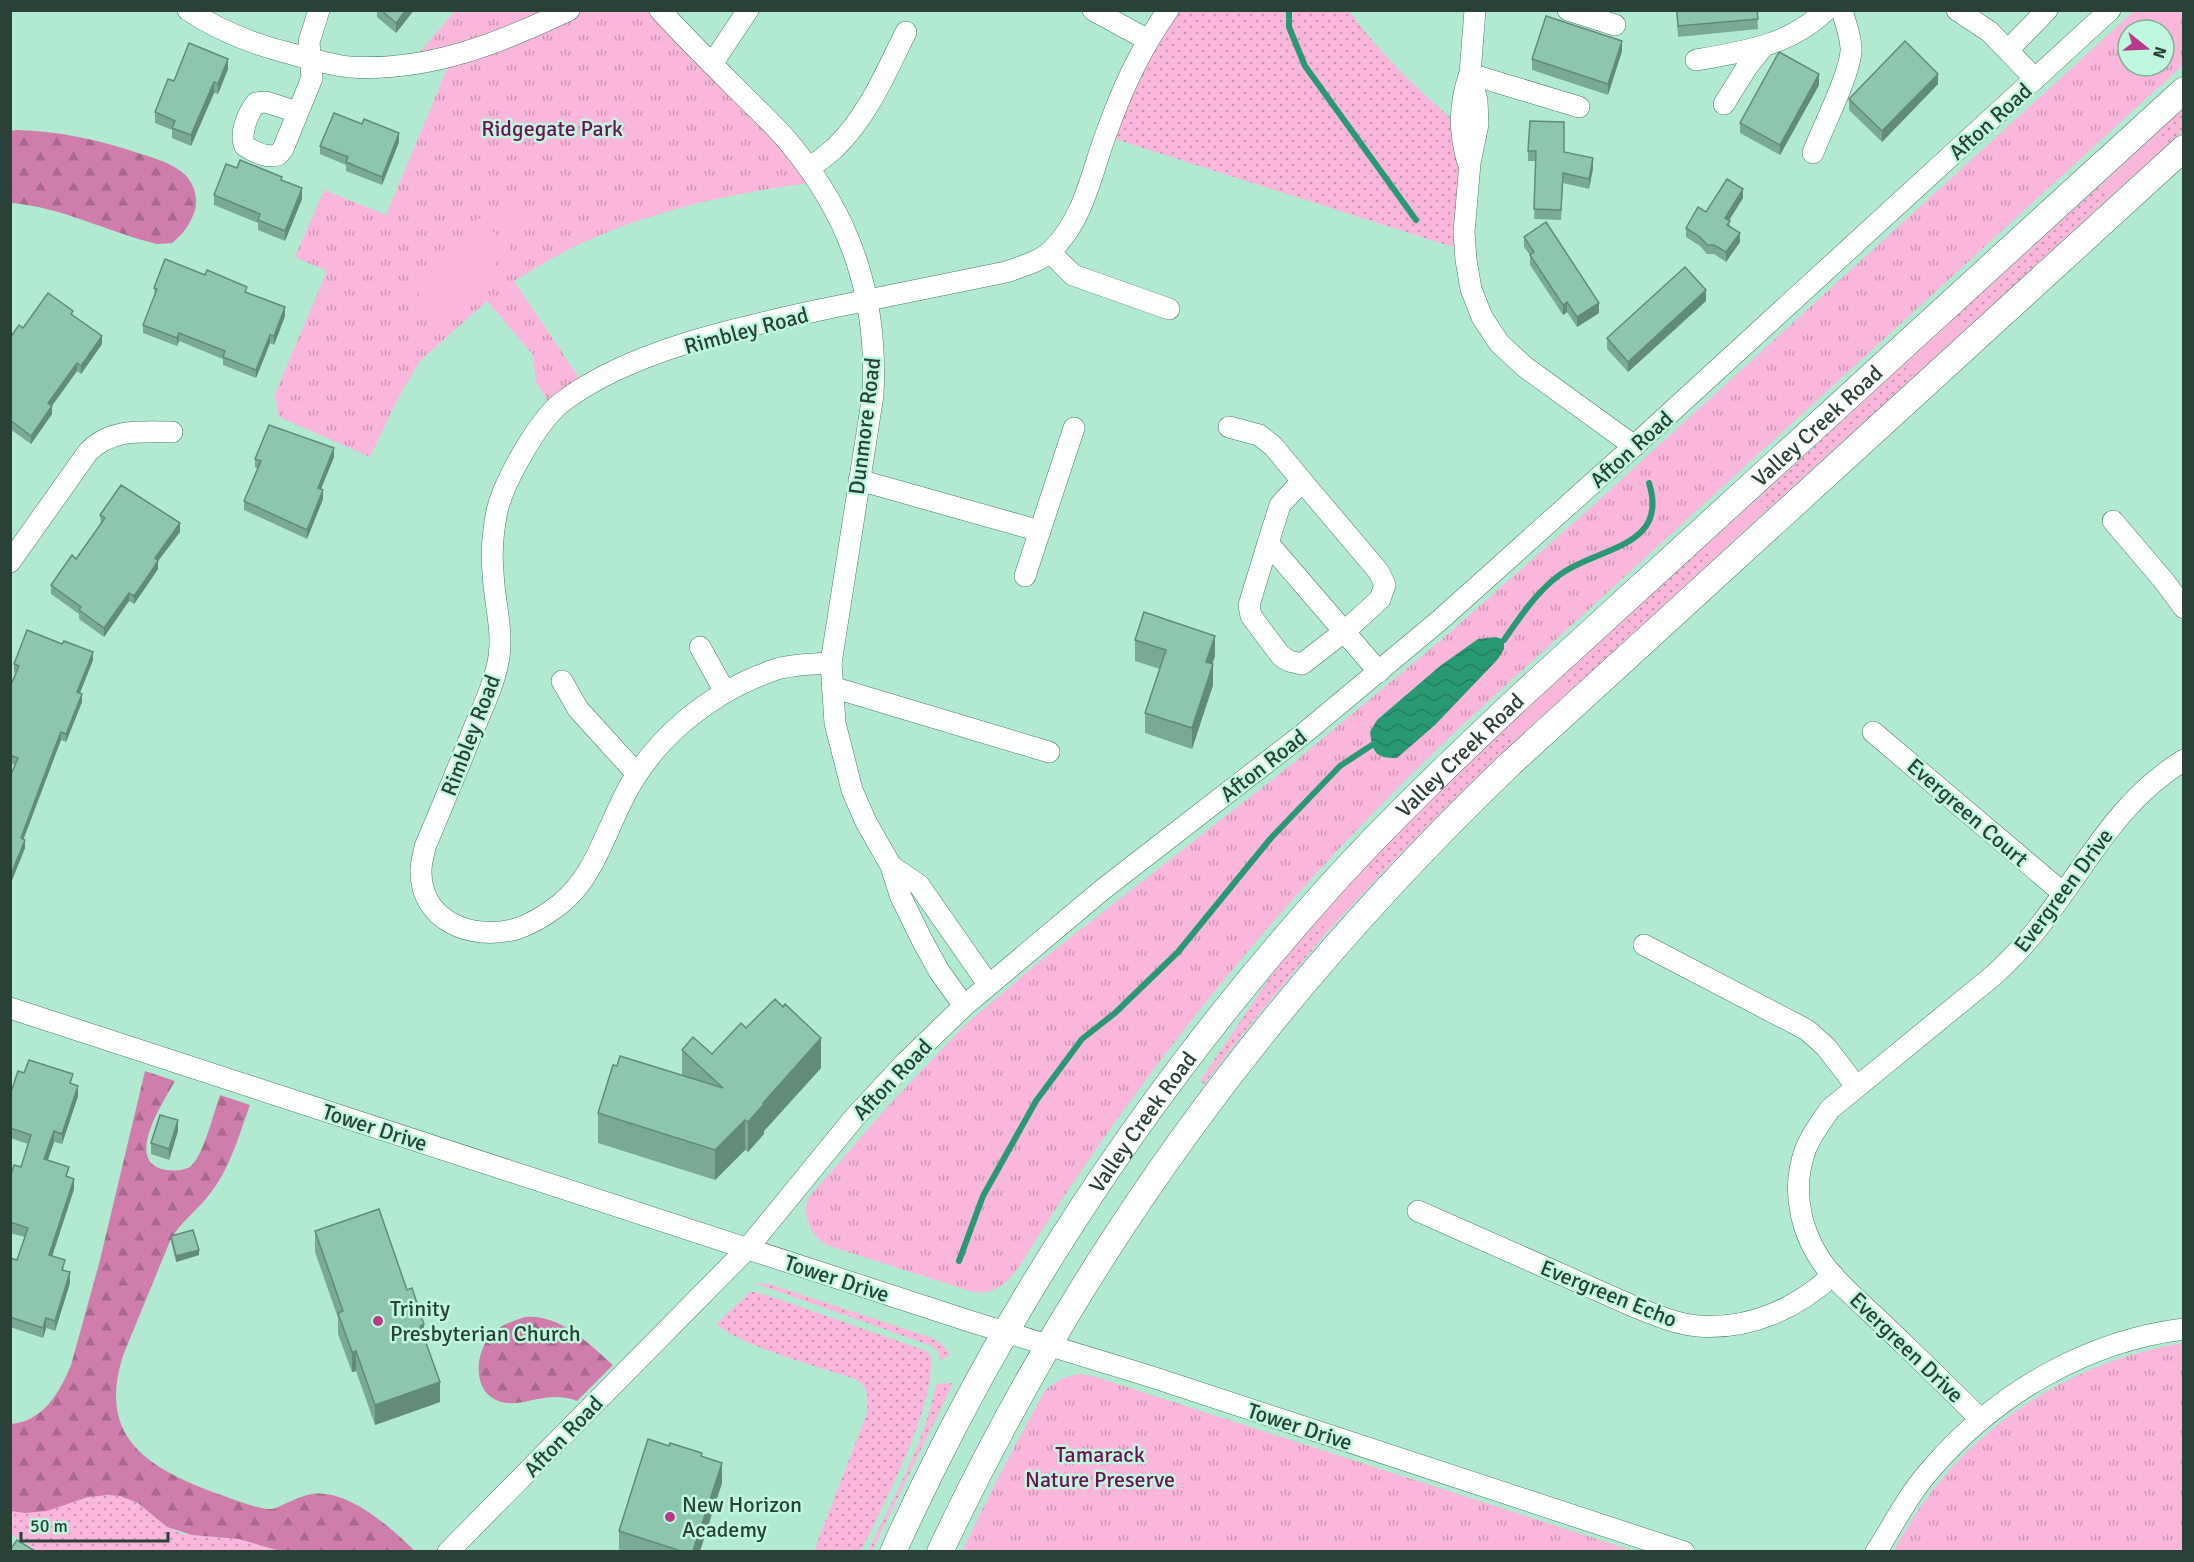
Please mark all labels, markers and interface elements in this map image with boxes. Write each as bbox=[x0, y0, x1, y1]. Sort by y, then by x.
north arrow bbox=[2116, 18, 2176, 78]
text: N bbox=[2148, 44, 2171, 61]
street label: Afton Road bbox=[1943, 77, 2038, 166]
park label: Ridgegate Park bbox=[481, 115, 623, 142]
street label: Rimbley Road bbox=[681, 301, 811, 360]
street label: Dunmore Road bbox=[843, 356, 886, 496]
street label: Valley Creek Road bbox=[1746, 359, 1888, 492]
street label: Afton Road bbox=[1584, 405, 1679, 494]
street label: Rimbley Road bbox=[435, 671, 506, 800]
street label: Valley Creek Road bbox=[1390, 687, 1529, 823]
street label: Afton Road bbox=[1215, 723, 1312, 808]
street label: Evergreen Court bbox=[1902, 752, 2034, 873]
street label: Evergreen Drive bbox=[2008, 823, 2119, 958]
street label: Afton Road bbox=[847, 1033, 938, 1126]
street label: Valley Creek Road bbox=[1083, 1046, 1202, 1198]
street label: Tower Drive bbox=[319, 1098, 431, 1157]
street label: Tower Drive bbox=[781, 1249, 893, 1308]
street label: Evergreen Echo bbox=[1537, 1254, 1681, 1333]
street label: Evergreen Drive bbox=[1844, 1286, 1969, 1409]
place label: Trinity Presbyterian Church bbox=[390, 1295, 581, 1347]
marker: Trinity Presbyterian Church bbox=[371, 1314, 385, 1328]
street label: Afton Road bbox=[518, 1390, 609, 1483]
street label: Tower Drive bbox=[1244, 1397, 1356, 1456]
park label: Tamarack Nature Preserve bbox=[1025, 1441, 1175, 1493]
place label: New Horizon Academy bbox=[682, 1491, 802, 1543]
scale bar bbox=[21, 1505, 168, 1543]
marker: New Horizon Academy bbox=[663, 1510, 677, 1524]
text: 50 m bbox=[30, 1515, 68, 1537]

